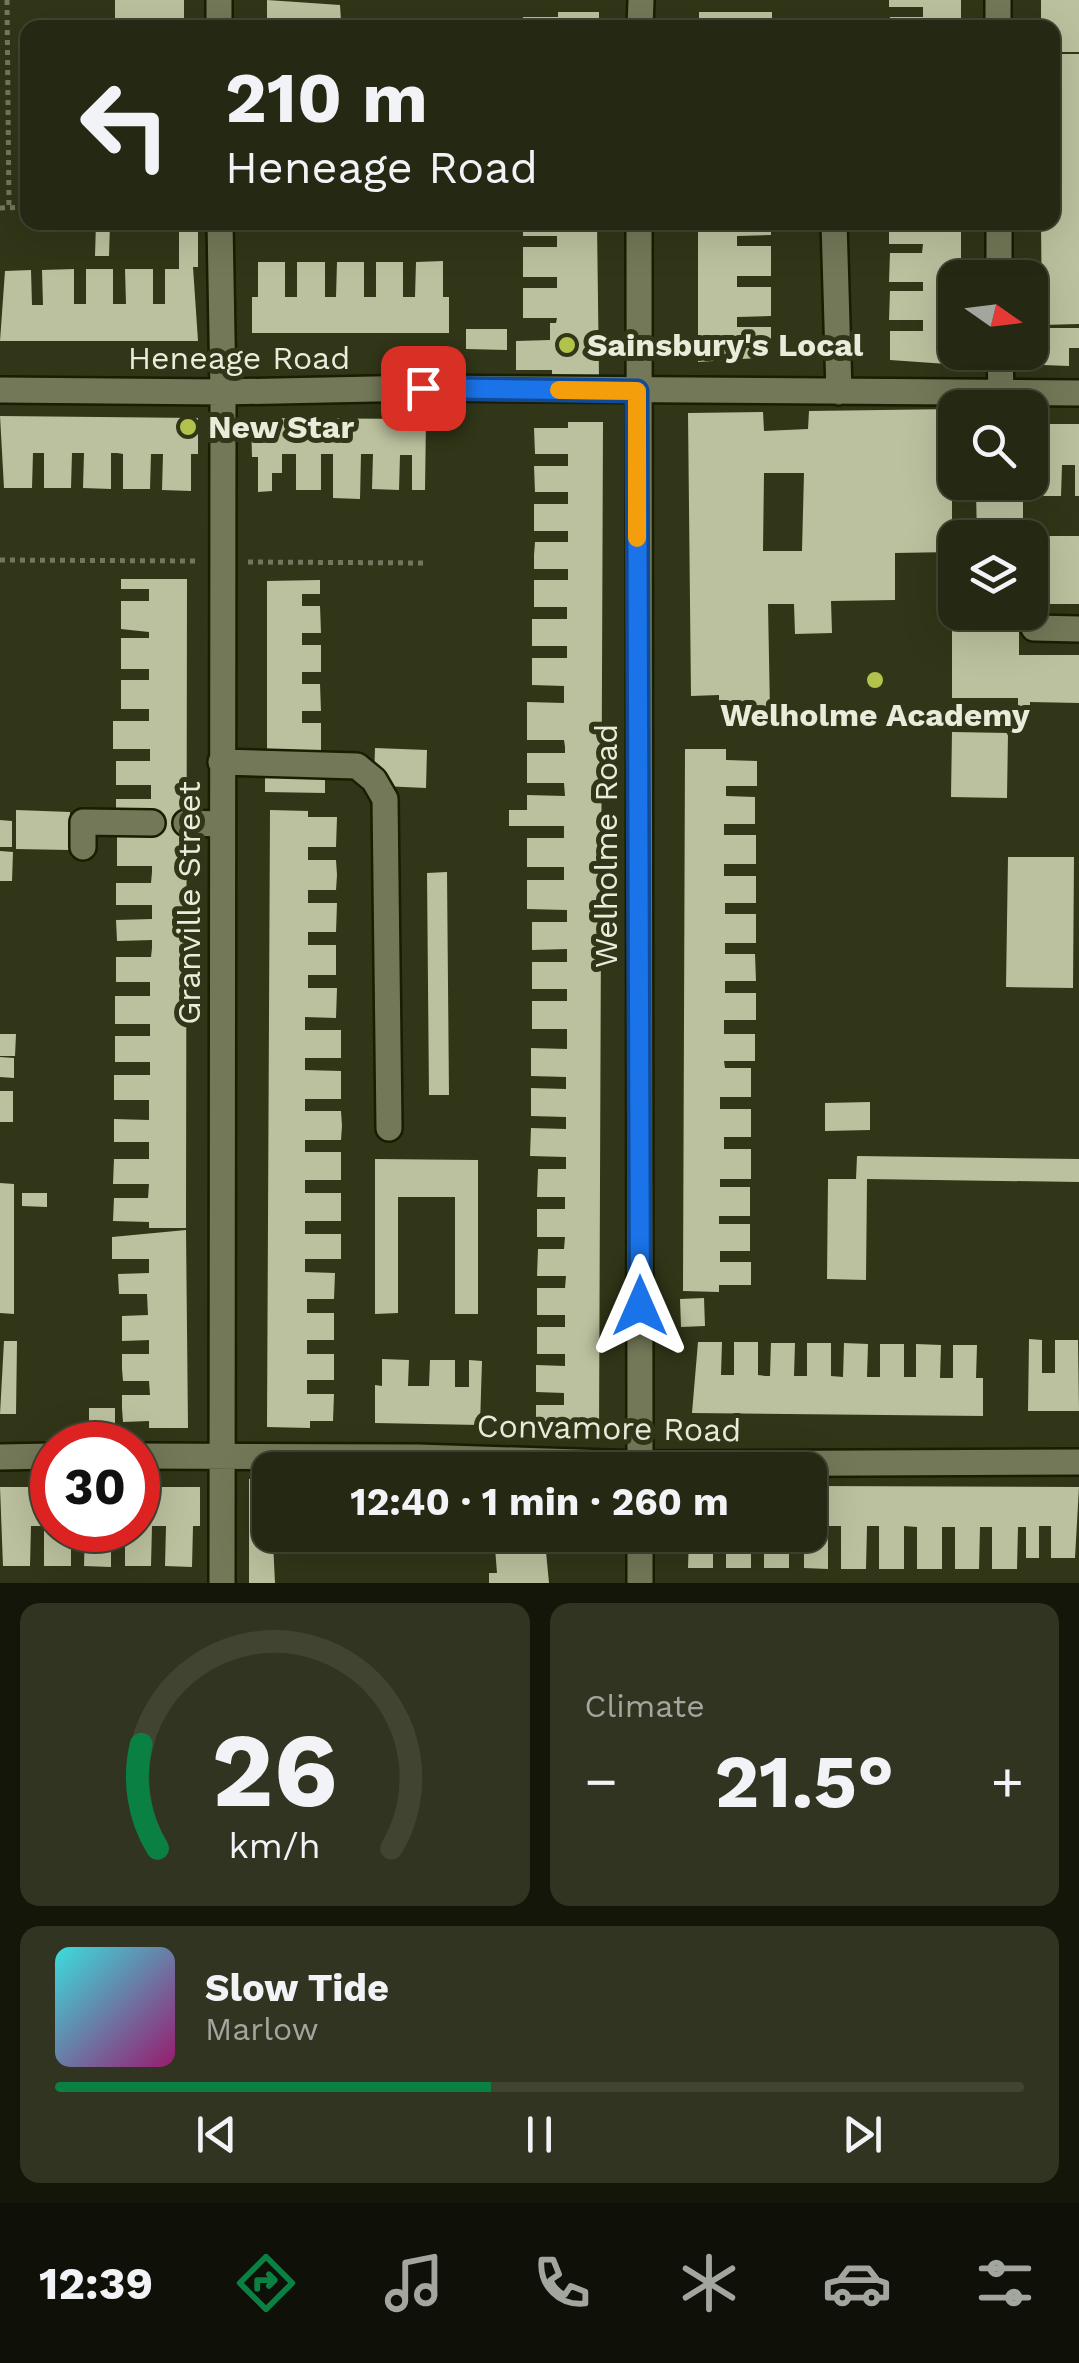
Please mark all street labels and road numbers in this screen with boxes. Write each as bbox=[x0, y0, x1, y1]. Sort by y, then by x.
street label: Heneage Road bbox=[128, 339, 350, 377]
street label: Welholme Road bbox=[587, 724, 625, 968]
street label: Granville Street bbox=[170, 781, 208, 1025]
street label: Convamore Road bbox=[476, 1407, 742, 1449]

